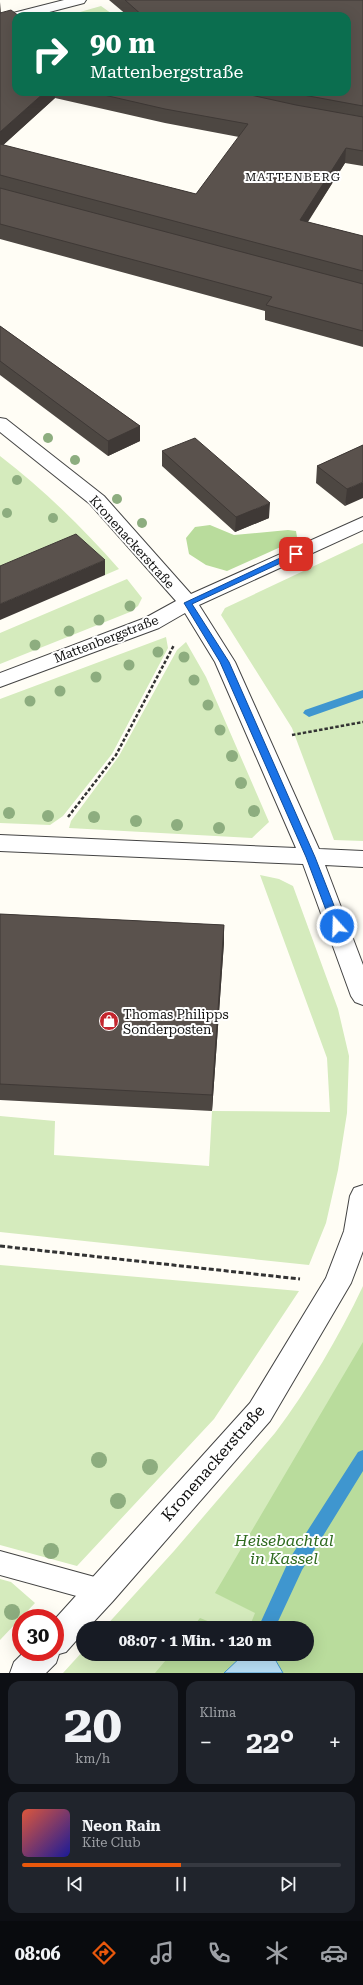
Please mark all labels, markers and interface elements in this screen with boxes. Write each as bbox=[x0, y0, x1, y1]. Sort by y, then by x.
text: 90 m bbox=[90, 27, 155, 60]
icon: right bbox=[24, 28, 76, 80]
text: Mattenbergstraße bbox=[90, 61, 243, 82]
district label: MATTENBERG bbox=[245, 170, 341, 184]
street label: Kronenackerstraße bbox=[86, 493, 178, 591]
pin bbox=[279, 537, 313, 571]
icon: arrive bbox=[285, 543, 307, 565]
street label: Mattenbergstraße bbox=[52, 612, 160, 666]
position arrow bbox=[316, 905, 358, 947]
place label: Thomas Philipps Sonderposten bbox=[123, 1007, 229, 1037]
shop icon: Thomas Philipps Sonderposten bbox=[98, 1010, 120, 1032]
street label: Kronenackerstraße bbox=[158, 1401, 269, 1525]
park label: Heisebachtal in Kassel bbox=[233, 1531, 334, 1568]
speed limit sign: 30 bbox=[12, 1609, 64, 1661]
text: 08:07 · 1 Min. · 120 m bbox=[119, 1632, 271, 1650]
text: 20 bbox=[64, 1694, 122, 1755]
text: Klima bbox=[200, 1705, 236, 1720]
text: 22° bbox=[246, 1725, 295, 1760]
text: − bbox=[200, 1730, 212, 1755]
text: + bbox=[329, 1730, 341, 1755]
text: km/h bbox=[75, 1751, 110, 1766]
text: Neon Rain bbox=[82, 1817, 161, 1835]
text: Kite Club bbox=[82, 1835, 141, 1850]
icon: previous bbox=[64, 1873, 86, 1895]
icon: pause bbox=[170, 1873, 192, 1895]
icon: next bbox=[277, 1873, 299, 1895]
icon: directions bbox=[90, 1939, 118, 1967]
icon: music bbox=[148, 1939, 176, 1967]
icon: phone bbox=[205, 1939, 233, 1967]
icon: climate bbox=[263, 1939, 291, 1967]
icon: car bbox=[320, 1939, 348, 1967]
text: 08:06 bbox=[15, 1943, 61, 1964]

